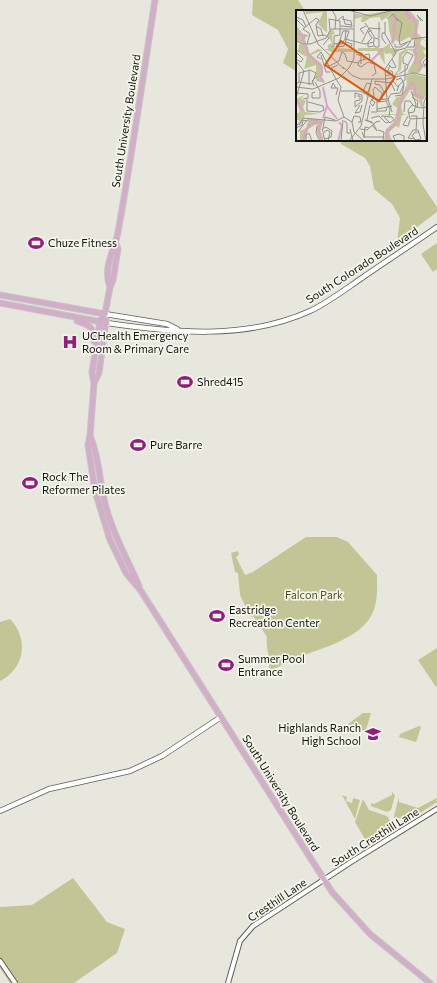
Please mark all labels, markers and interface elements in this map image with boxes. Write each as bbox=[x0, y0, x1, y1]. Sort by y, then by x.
inset map bbox=[296, 10, 427, 141]
street label: South University Boulevard bbox=[109, 53, 142, 189]
street label: South Colorado Boulevard bbox=[303, 224, 420, 306]
sports icon: Chuze Fitness bbox=[27, 234, 45, 252]
place label: Chuze Fitness bbox=[48, 236, 117, 249]
place label: UCHealth Emergency Room & Primary Care bbox=[82, 329, 189, 355]
hospital icon: UCHealth Emergency Room & Primary Care bbox=[61, 333, 79, 351]
sports icon: Shred415 bbox=[176, 373, 194, 391]
place label: Shred415 bbox=[197, 375, 243, 388]
sports icon: Pure Barre bbox=[129, 436, 147, 454]
place label: Pure Barre bbox=[150, 438, 203, 451]
place label: Rock The Reformer Pilates bbox=[42, 470, 125, 496]
sports icon: Rock The Reformer Pilates bbox=[21, 474, 39, 492]
park label: Falcon Park bbox=[285, 588, 343, 601]
place label: Eastridge Recreation Center bbox=[229, 603, 320, 629]
sports icon: Eastridge Recreation Center bbox=[208, 607, 226, 625]
place label: Summer Pool Entrance bbox=[238, 652, 305, 678]
sports icon: Summer Pool Entrance bbox=[217, 656, 235, 674]
place label: Highlands Ranch High School bbox=[278, 721, 361, 747]
school or university icon: Highlands Ranch High School bbox=[364, 725, 382, 743]
street label: South University Boulevard bbox=[240, 732, 323, 853]
street label: South Cresthill Lane bbox=[329, 804, 421, 869]
street label: Cresthill Lane bbox=[245, 875, 309, 924]

